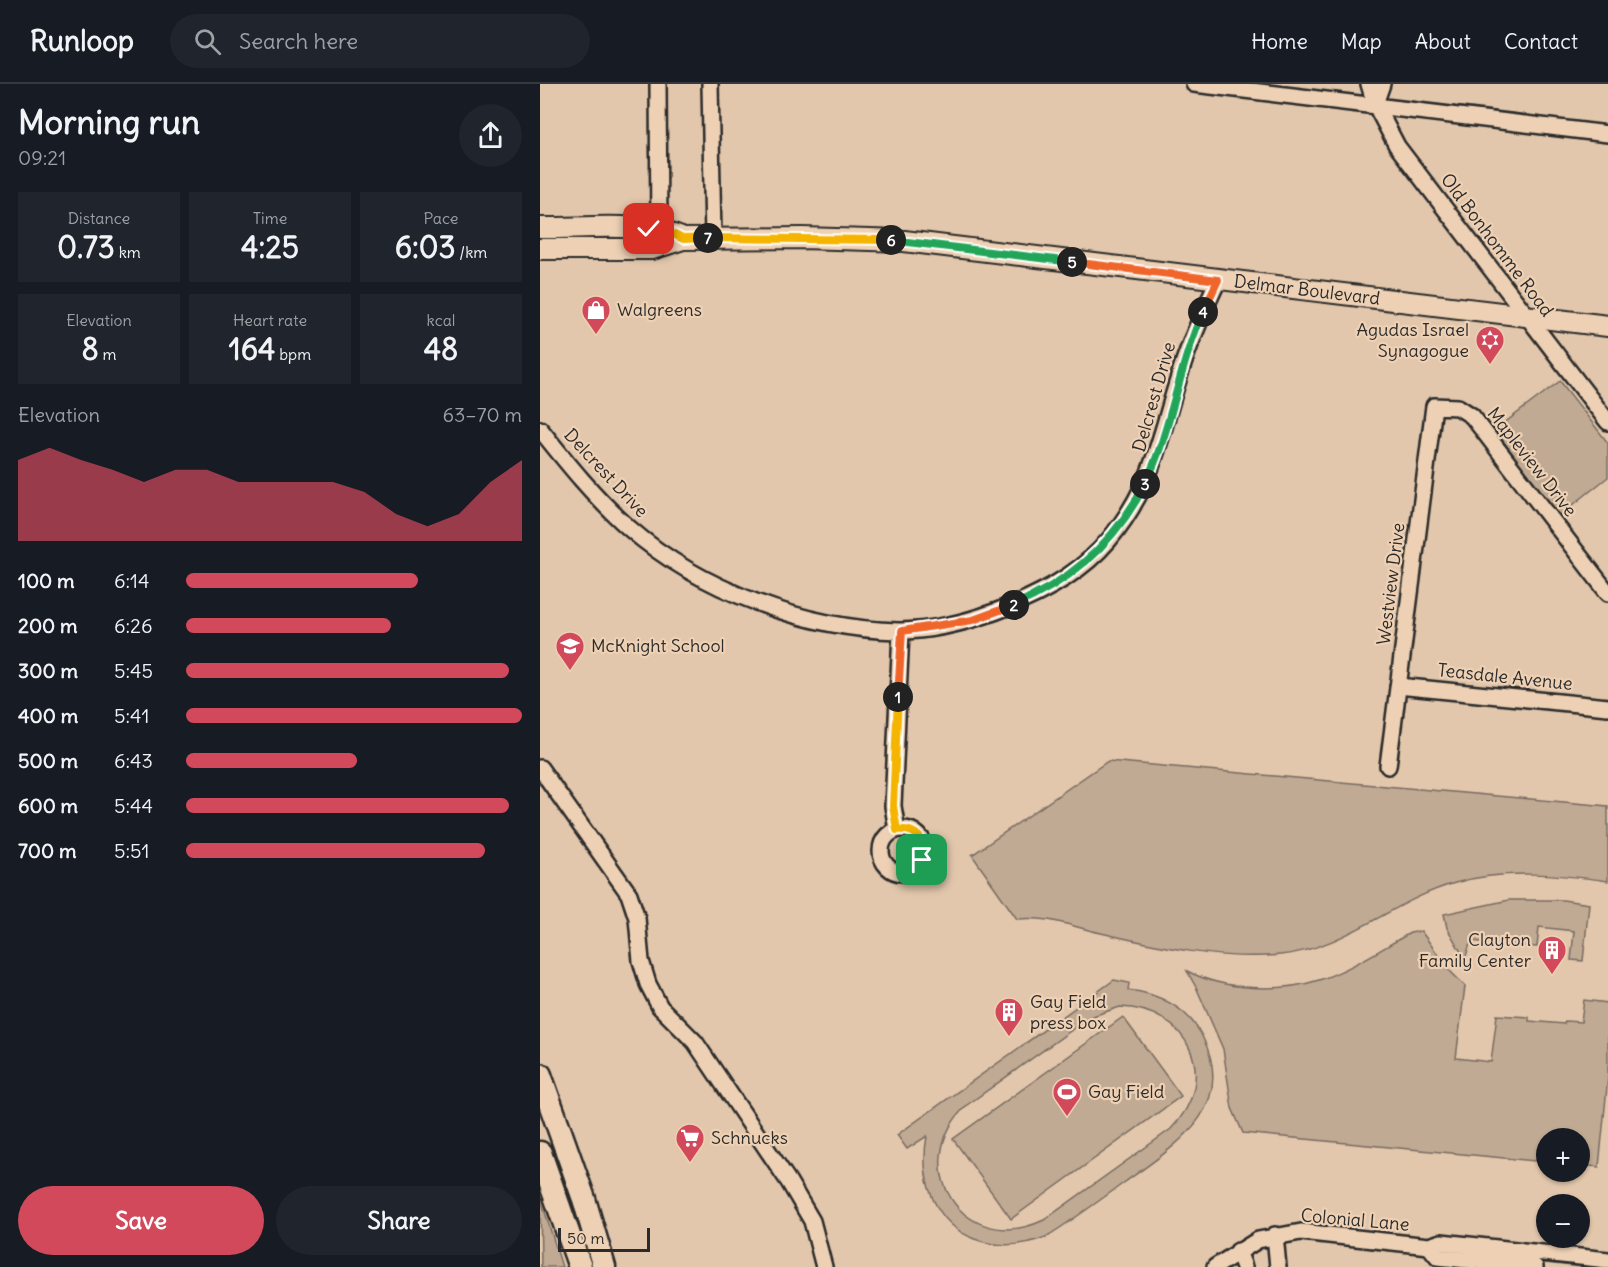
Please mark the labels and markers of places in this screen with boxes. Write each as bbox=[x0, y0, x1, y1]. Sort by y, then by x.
pin bbox=[623, 203, 674, 254]
pin: 7 bbox=[693, 223, 723, 253]
pin: 6 bbox=[876, 225, 906, 255]
pin: 5 bbox=[1057, 247, 1087, 277]
shop icon: Walgreens bbox=[580, 294, 612, 336]
pin: 4 bbox=[1188, 297, 1218, 327]
place label: Walgreens bbox=[617, 298, 702, 321]
place label: Agudas Israel Synagogue bbox=[1357, 318, 1469, 362]
synagogue icon: Agudas Israel Synagogue bbox=[1474, 324, 1506, 366]
pin: 3 bbox=[1130, 469, 1160, 499]
pin: 2 bbox=[999, 590, 1029, 620]
school or university icon: McKnight School bbox=[554, 630, 586, 672]
place label: McKnight School bbox=[591, 634, 725, 657]
pin: 1 bbox=[883, 682, 913, 712]
pin bbox=[896, 834, 947, 885]
place label: Clayton Family Center bbox=[1419, 928, 1532, 972]
building icon: Clayton Family Center bbox=[1536, 934, 1568, 976]
place label: Gay Field press box bbox=[1030, 990, 1107, 1034]
building icon: Gay Field press box bbox=[993, 996, 1025, 1038]
sports icon: Gay Field bbox=[1051, 1076, 1083, 1118]
place label: Gay Field bbox=[1088, 1080, 1165, 1103]
supermarket icon: Schnucks bbox=[674, 1122, 706, 1164]
place label: Schnucks bbox=[711, 1126, 788, 1149]

